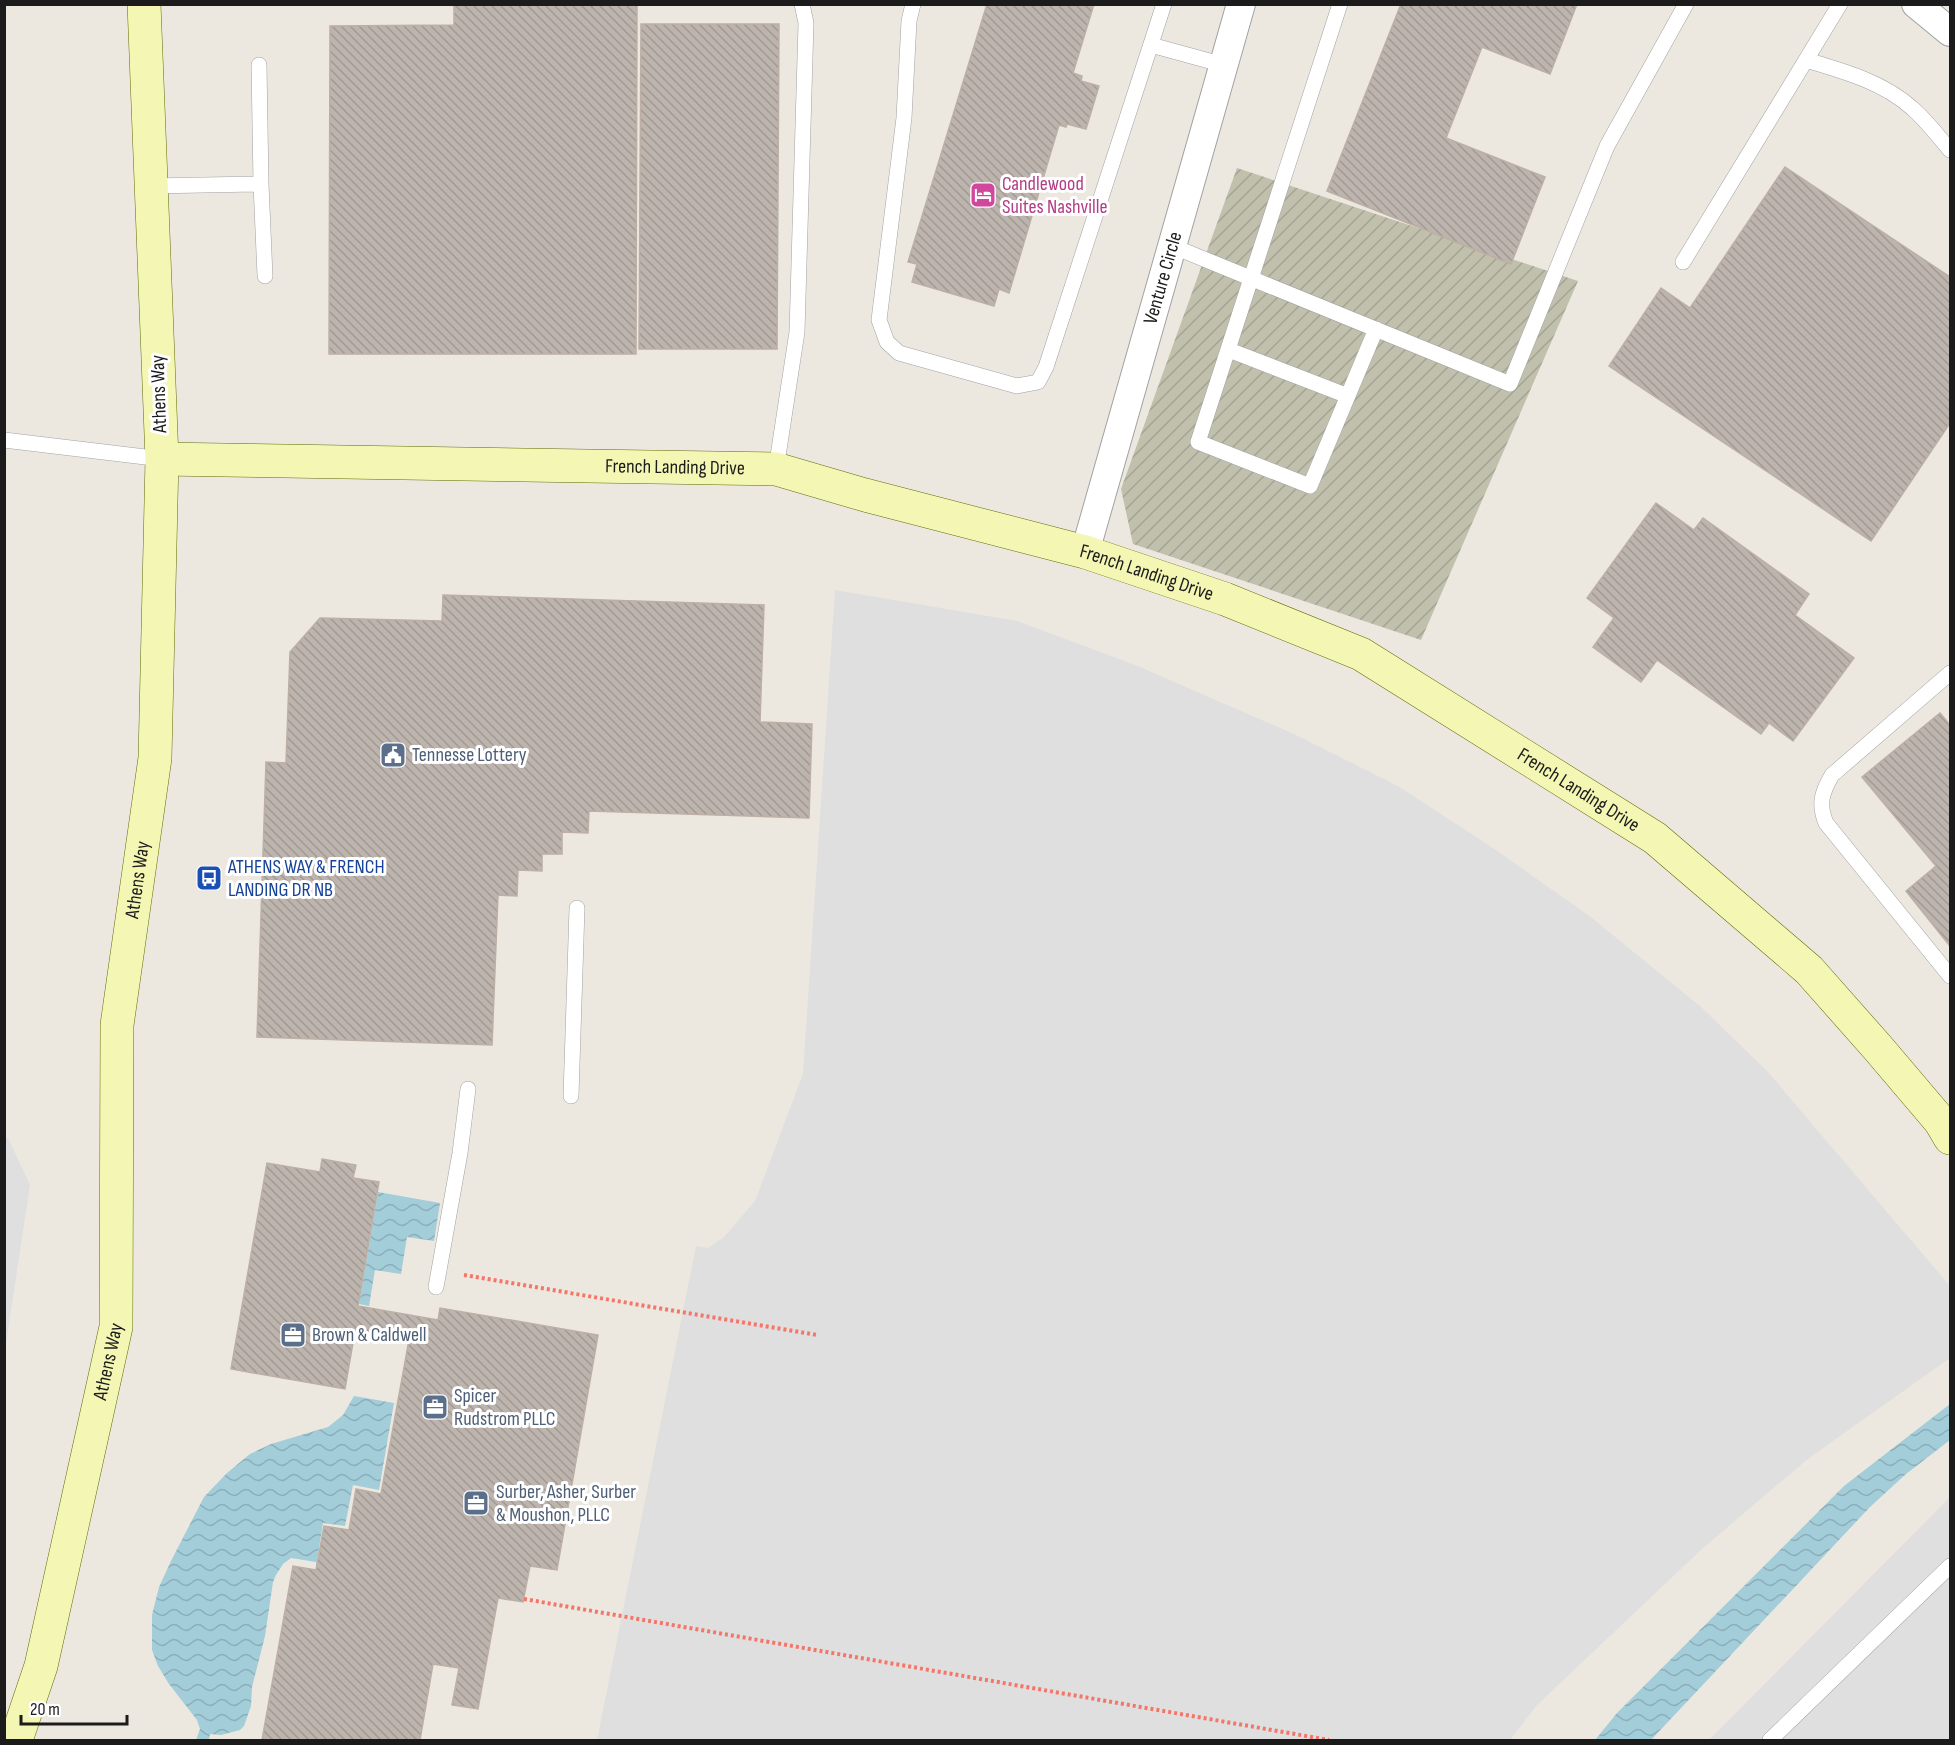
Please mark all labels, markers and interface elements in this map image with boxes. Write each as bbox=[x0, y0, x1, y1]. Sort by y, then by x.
place label: Candlewood Suites Nashville bbox=[1002, 172, 1108, 219]
hotel icon: Candlewood Suites Nashville bbox=[968, 180, 998, 210]
street label: Venture Circle bbox=[1138, 229, 1188, 327]
street label: Athens Way bbox=[146, 354, 172, 434]
street label: French Landing Drive bbox=[605, 454, 745, 480]
street label: French Landing Drive bbox=[1077, 539, 1217, 606]
public building icon: Tennesse Lottery bbox=[378, 740, 408, 770]
place label: Tennesse Lottery bbox=[412, 743, 527, 767]
street label: French Landing Drive bbox=[1513, 743, 1644, 837]
street label: Athens Way bbox=[120, 839, 155, 921]
place label: ATHENS WAY & FRENCH LANDING DR NB bbox=[227, 855, 385, 902]
bus stop icon: ATHENS WAY & FRENCH LANDING DR NB bbox=[194, 863, 224, 893]
office icon: Brown & Caldwell bbox=[278, 1320, 308, 1350]
street label: Athens Way bbox=[88, 1321, 129, 1403]
place label: Brown & Caldwell bbox=[312, 1323, 427, 1347]
place label: Spicer Rudstrom PLLC bbox=[454, 1384, 556, 1431]
office icon: Spicer Rudstrom PLLC bbox=[420, 1392, 450, 1422]
place label: Surber, Asher, Surber & Moushon, PLLC bbox=[496, 1480, 636, 1527]
office icon: Surber, Asher, Surber & Moushon, PLLC bbox=[461, 1488, 491, 1518]
scale bar bbox=[21, 1688, 128, 1726]
text: 20 m bbox=[30, 1699, 60, 1720]

